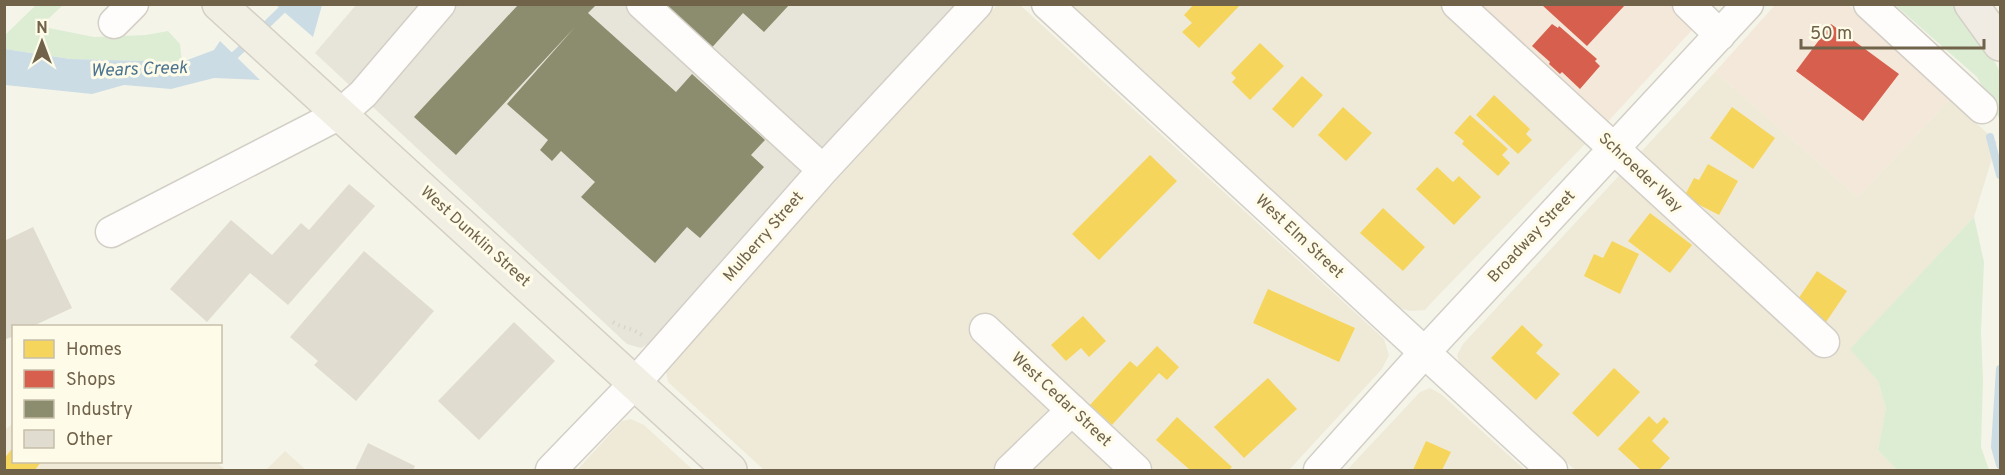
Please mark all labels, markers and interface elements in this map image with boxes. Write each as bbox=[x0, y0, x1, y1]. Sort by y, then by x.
north arrow bbox=[12, 12, 72, 72]
scale bar bbox=[1801, 12, 1984, 50]
text: N bbox=[36, 19, 48, 39]
text: 50 m bbox=[1810, 23, 1852, 46]
water label: Wears Creek bbox=[90, 57, 189, 83]
street label: Schroeder Way bbox=[1594, 129, 1686, 217]
street label: West Dunklin Street bbox=[416, 182, 534, 292]
street label: Broadway Street bbox=[1484, 187, 1580, 287]
street label: Mulberry Street bbox=[719, 188, 809, 286]
street label: West Elm Street bbox=[1251, 191, 1347, 283]
legend bbox=[12, 325, 222, 463]
text: Homes bbox=[66, 339, 122, 362]
street label: West Cedar Street bbox=[1007, 348, 1115, 452]
text: Shops bbox=[66, 369, 116, 392]
text: Industry bbox=[66, 399, 133, 422]
text: Other bbox=[66, 429, 113, 452]

